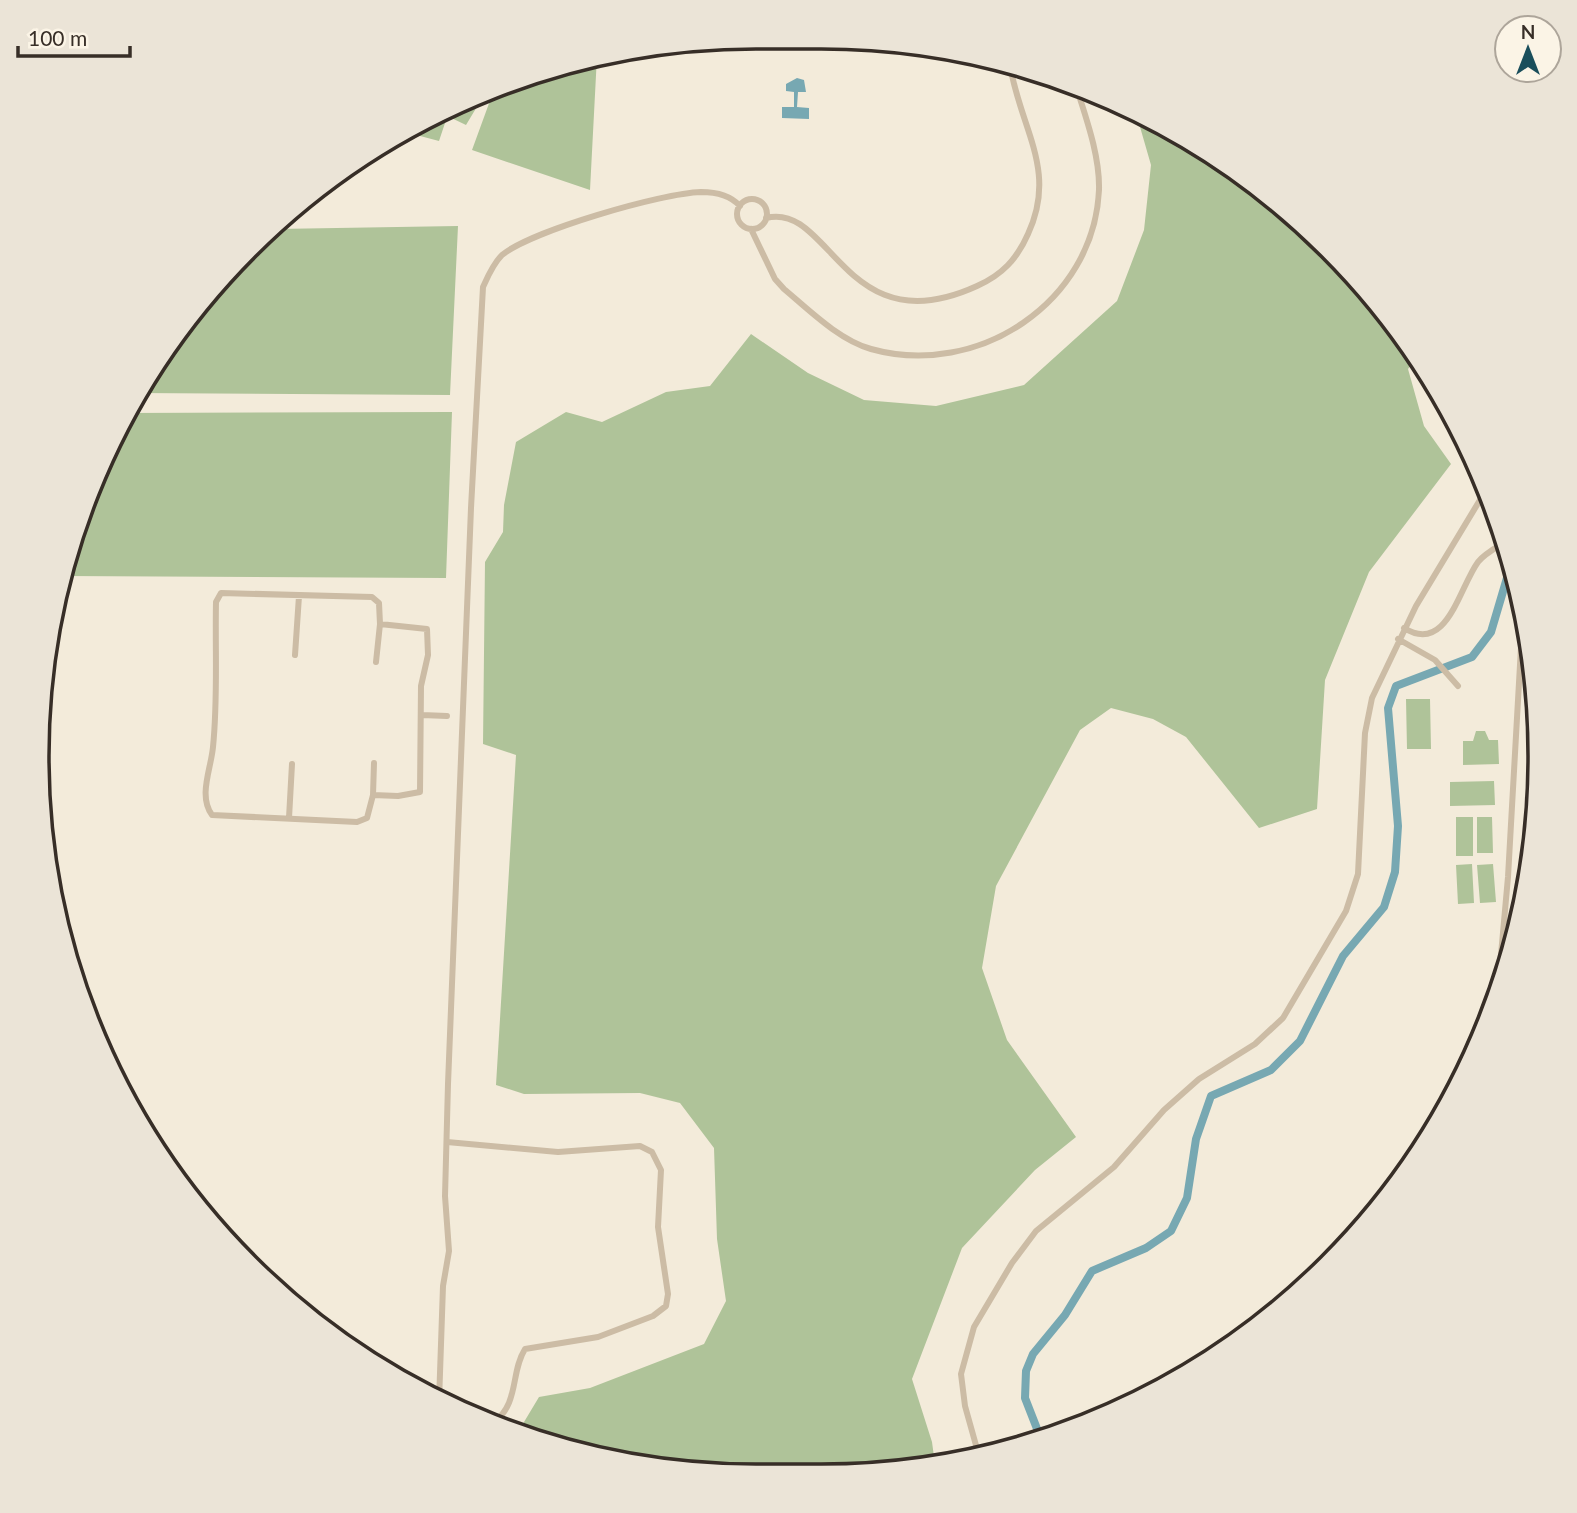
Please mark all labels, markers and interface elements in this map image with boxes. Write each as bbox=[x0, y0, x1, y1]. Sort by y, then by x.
scale bar bbox=[18, 14, 130, 58]
north arrow bbox=[1493, 14, 1563, 84]
text: N bbox=[1521, 20, 1535, 43]
text: 100 m bbox=[28, 25, 87, 50]

